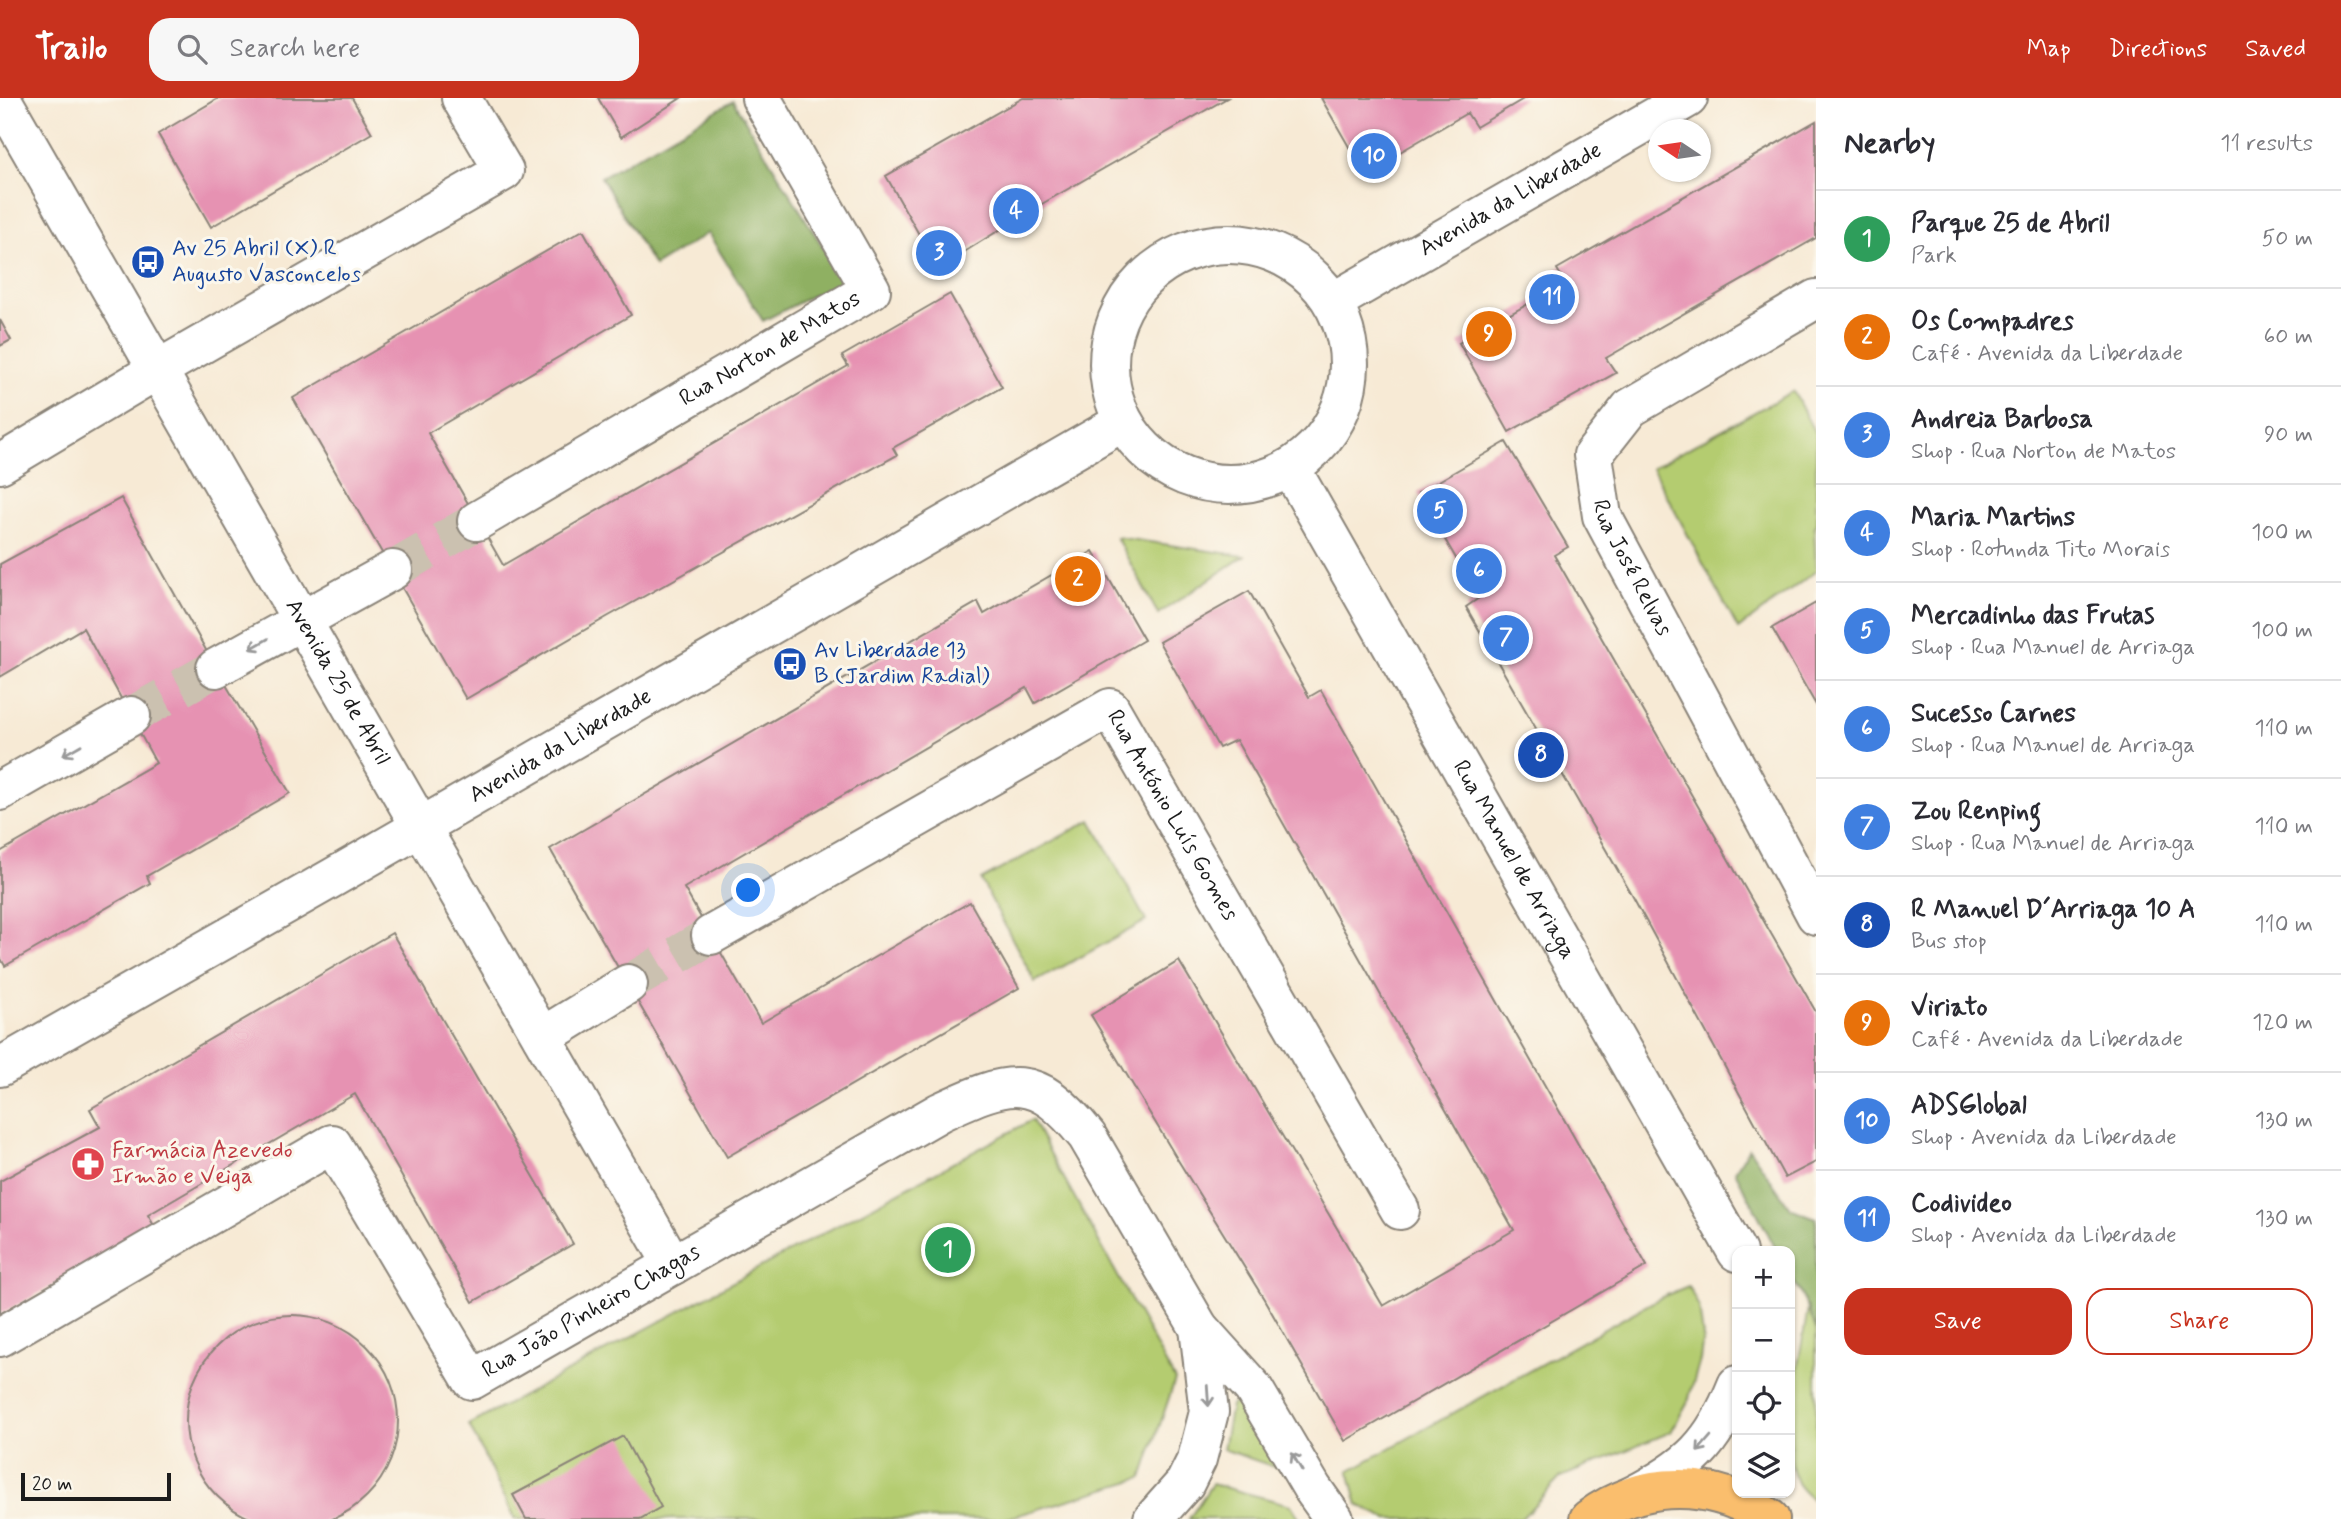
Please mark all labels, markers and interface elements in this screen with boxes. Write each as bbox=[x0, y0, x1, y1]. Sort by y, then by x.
search box bbox=[149, 18, 639, 81]
text: Trailo bbox=[35, 27, 107, 71]
icon: search bbox=[173, 30, 211, 68]
text: Search here bbox=[229, 32, 360, 66]
text: Map bbox=[2027, 34, 2071, 65]
text: Directions bbox=[2109, 34, 2207, 65]
text: Saved bbox=[2245, 34, 2306, 65]
north arrow bbox=[1648, 119, 1711, 182]
text: Nearby bbox=[1844, 124, 1935, 163]
text: 11 results bbox=[2220, 129, 2313, 159]
pin: 10 bbox=[1351, 130, 1397, 182]
street label: Avenida da Liberdade bbox=[1414, 136, 1608, 264]
pin: 4 bbox=[993, 185, 1039, 237]
text: Parque 25 de Abril bbox=[1911, 207, 2109, 241]
text: 1 bbox=[1862, 224, 1872, 254]
text: 50 m bbox=[2262, 224, 2313, 254]
pin: 3 bbox=[916, 227, 962, 279]
place label: Av 25 Abril (X) R Augusto Vasconcelos bbox=[172, 234, 361, 290]
text: Park bbox=[1911, 241, 1957, 271]
bus stop icon: Av 25 Abril (X) R Augusto Vasconcelos bbox=[129, 243, 167, 281]
pin: 11 bbox=[1529, 271, 1575, 323]
street label: Rua Norton de Matos bbox=[674, 284, 866, 414]
text: Os Compadres bbox=[1911, 305, 2074, 339]
pin: 9 bbox=[1466, 308, 1512, 360]
text: 2 bbox=[1861, 322, 1873, 352]
text: 60 m bbox=[2264, 322, 2313, 352]
text: Café · Avenida da Liberdade bbox=[1911, 339, 2183, 369]
text: Andreia Barbosa bbox=[1911, 403, 2093, 437]
text: 3 bbox=[1862, 420, 1872, 450]
text: 90 m bbox=[2264, 420, 2313, 450]
text: Shop · Rua Norton de Matos bbox=[1911, 437, 2176, 467]
pin: 5 bbox=[1417, 485, 1463, 537]
street label: Rua José Relvas bbox=[1585, 498, 1679, 641]
text: Maria Martins bbox=[1911, 501, 2075, 535]
text: 4 bbox=[1860, 518, 1874, 548]
text: 100 m bbox=[2251, 518, 2313, 548]
text: Shop · Rotunda Tito Morais bbox=[1911, 535, 2170, 565]
pin: 6 bbox=[1456, 545, 1502, 597]
pin: 2 bbox=[1055, 553, 1101, 605]
street label: Avenida 25 de Abril bbox=[278, 594, 397, 770]
text: Mercadinho das Frutas bbox=[1911, 599, 2154, 633]
pin: 7 bbox=[1483, 612, 1529, 664]
text: 5 bbox=[1860, 616, 1874, 646]
text: 100 m bbox=[2251, 616, 2313, 646]
text: Shop · Rua Manuel de Arriaga bbox=[1911, 633, 2195, 663]
place label: Av Liberdade 13 B (Jardim Radial) bbox=[814, 636, 990, 692]
one-way arrow bbox=[249, 637, 269, 651]
bus stop icon: Av Liberdade 13 B (Jardim Radial) bbox=[771, 645, 809, 683]
street label: Avenida da Liberdade bbox=[464, 682, 657, 811]
text: Sucesso Carnes bbox=[1911, 697, 2076, 731]
street label: Rua António Luís Gomes bbox=[1099, 704, 1245, 926]
text: 6 bbox=[1861, 714, 1873, 744]
text: 110 m bbox=[2254, 714, 2313, 744]
pin: 8 bbox=[1518, 729, 1564, 781]
text: Shop · Rua Manuel de Arriaga bbox=[1911, 731, 2195, 761]
one-way arrow bbox=[62, 743, 82, 757]
street label: Rua Manuel de Arriaga bbox=[1445, 755, 1582, 965]
text: Zou Renping bbox=[1911, 795, 2041, 829]
text: 7 bbox=[1860, 812, 1874, 842]
text: 110 m bbox=[2254, 812, 2313, 842]
text: Shop · Rua Manuel de Arriaga bbox=[1911, 829, 2195, 859]
your location bbox=[731, 873, 765, 907]
text: R Manuel D´Arriaga 10 A bbox=[1911, 893, 2196, 927]
text: 8 bbox=[1861, 910, 1873, 940]
text: 110 m bbox=[2254, 910, 2313, 940]
text: Bus stop bbox=[1911, 927, 1987, 957]
text: Viriato bbox=[1911, 991, 1988, 1025]
text: 9 bbox=[1861, 1008, 1873, 1038]
text: 120 m bbox=[2252, 1008, 2313, 1038]
text: Café · Avenida da Liberdade bbox=[1911, 1025, 2183, 1055]
text: ADSGlobal bbox=[1911, 1089, 2027, 1123]
text: 10 bbox=[1855, 1106, 1879, 1136]
text: 130 m bbox=[2255, 1106, 2313, 1136]
text: Shop · Avenida da Liberdade bbox=[1911, 1123, 2177, 1153]
place label: Farmácia Azevedo Irmão e Veiga bbox=[112, 1136, 293, 1192]
pharmacy icon: Farmácia Azevedo Irmão e Veiga bbox=[69, 1145, 107, 1183]
text: Codivideo bbox=[1911, 1187, 2012, 1221]
text: 11 bbox=[1857, 1204, 1877, 1234]
text: 130 m bbox=[2255, 1204, 2313, 1234]
text: Shop · Avenida da Liberdade bbox=[1911, 1221, 2177, 1251]
pin: 1 bbox=[925, 1224, 971, 1276]
street label: Rua João Pinheiro Chagas bbox=[477, 1237, 706, 1386]
map controls bbox=[1732, 1246, 1795, 1498]
button: + bbox=[1732, 1246, 1795, 1309]
button: Save bbox=[1844, 1288, 2072, 1355]
button: Share bbox=[2086, 1288, 2313, 1355]
button: − bbox=[1732, 1309, 1795, 1372]
button: locate bbox=[1732, 1372, 1795, 1435]
one-way arrow bbox=[1202, 1384, 1215, 1406]
one-way arrow bbox=[1696, 1435, 1712, 1453]
button: layers bbox=[1732, 1435, 1795, 1498]
one-way arrow bbox=[1290, 1453, 1304, 1473]
scale bar bbox=[21, 1470, 172, 1502]
text: 20 m bbox=[32, 1472, 72, 1497]

